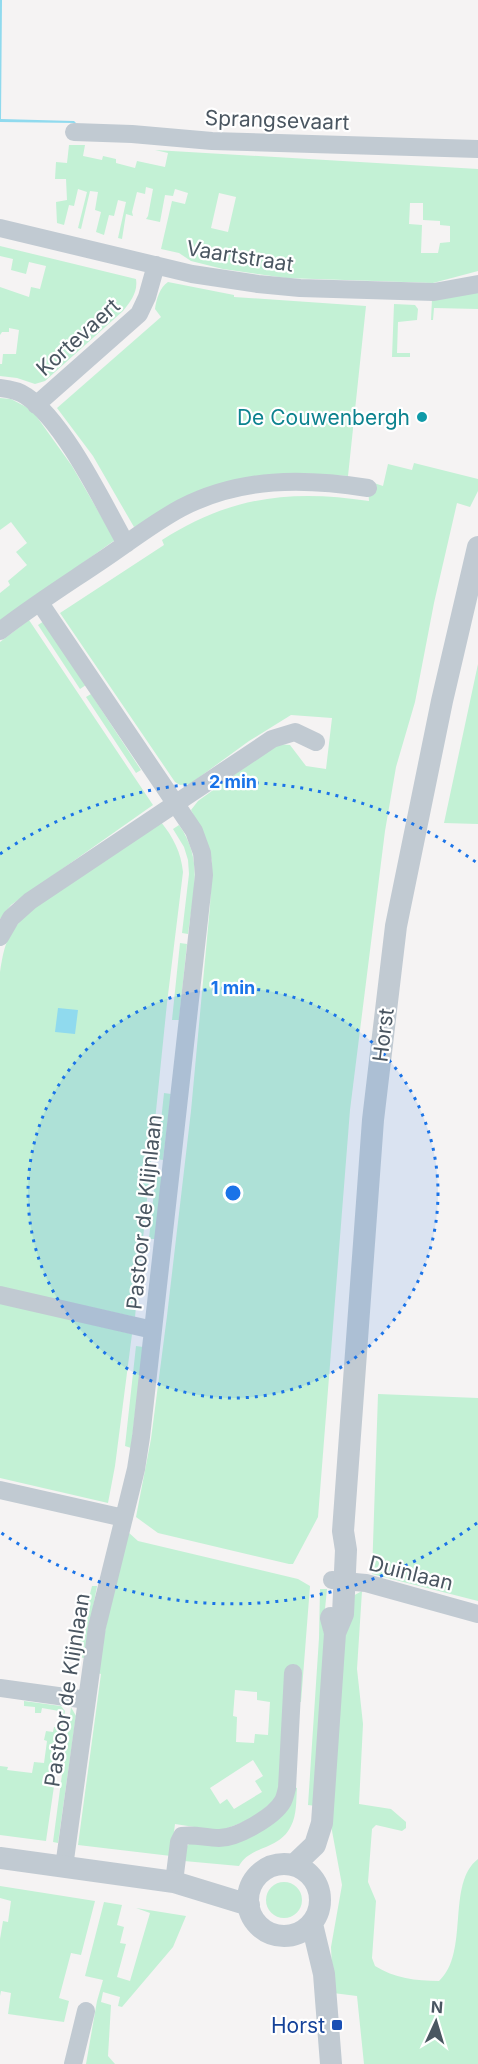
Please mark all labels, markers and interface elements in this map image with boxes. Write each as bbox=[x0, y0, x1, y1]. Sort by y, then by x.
street label: Sprangsevaart bbox=[204, 105, 350, 135]
street label: Vaartstraat bbox=[185, 235, 296, 277]
street label: Kortevaert bbox=[31, 293, 125, 381]
place label: De Couwenbergh bbox=[237, 405, 410, 430]
marker: De Couwenbergh bbox=[415, 410, 429, 424]
text: 2 min bbox=[209, 771, 257, 792]
text: 1 min bbox=[211, 977, 255, 998]
street label: Horst bbox=[367, 1007, 399, 1063]
street label: Pastoor de Klijnlaan bbox=[121, 1113, 167, 1311]
centre of rings bbox=[223, 1183, 243, 1203]
street label: Duinlaan bbox=[366, 1550, 456, 1596]
street label: Pastoor de Klijnlaan bbox=[39, 1591, 95, 1789]
north arrow bbox=[406, 1992, 466, 2052]
text: N bbox=[430, 1997, 444, 2017]
place label: Horst bbox=[271, 2013, 325, 2038]
marker: Horst bbox=[330, 2018, 344, 2032]

